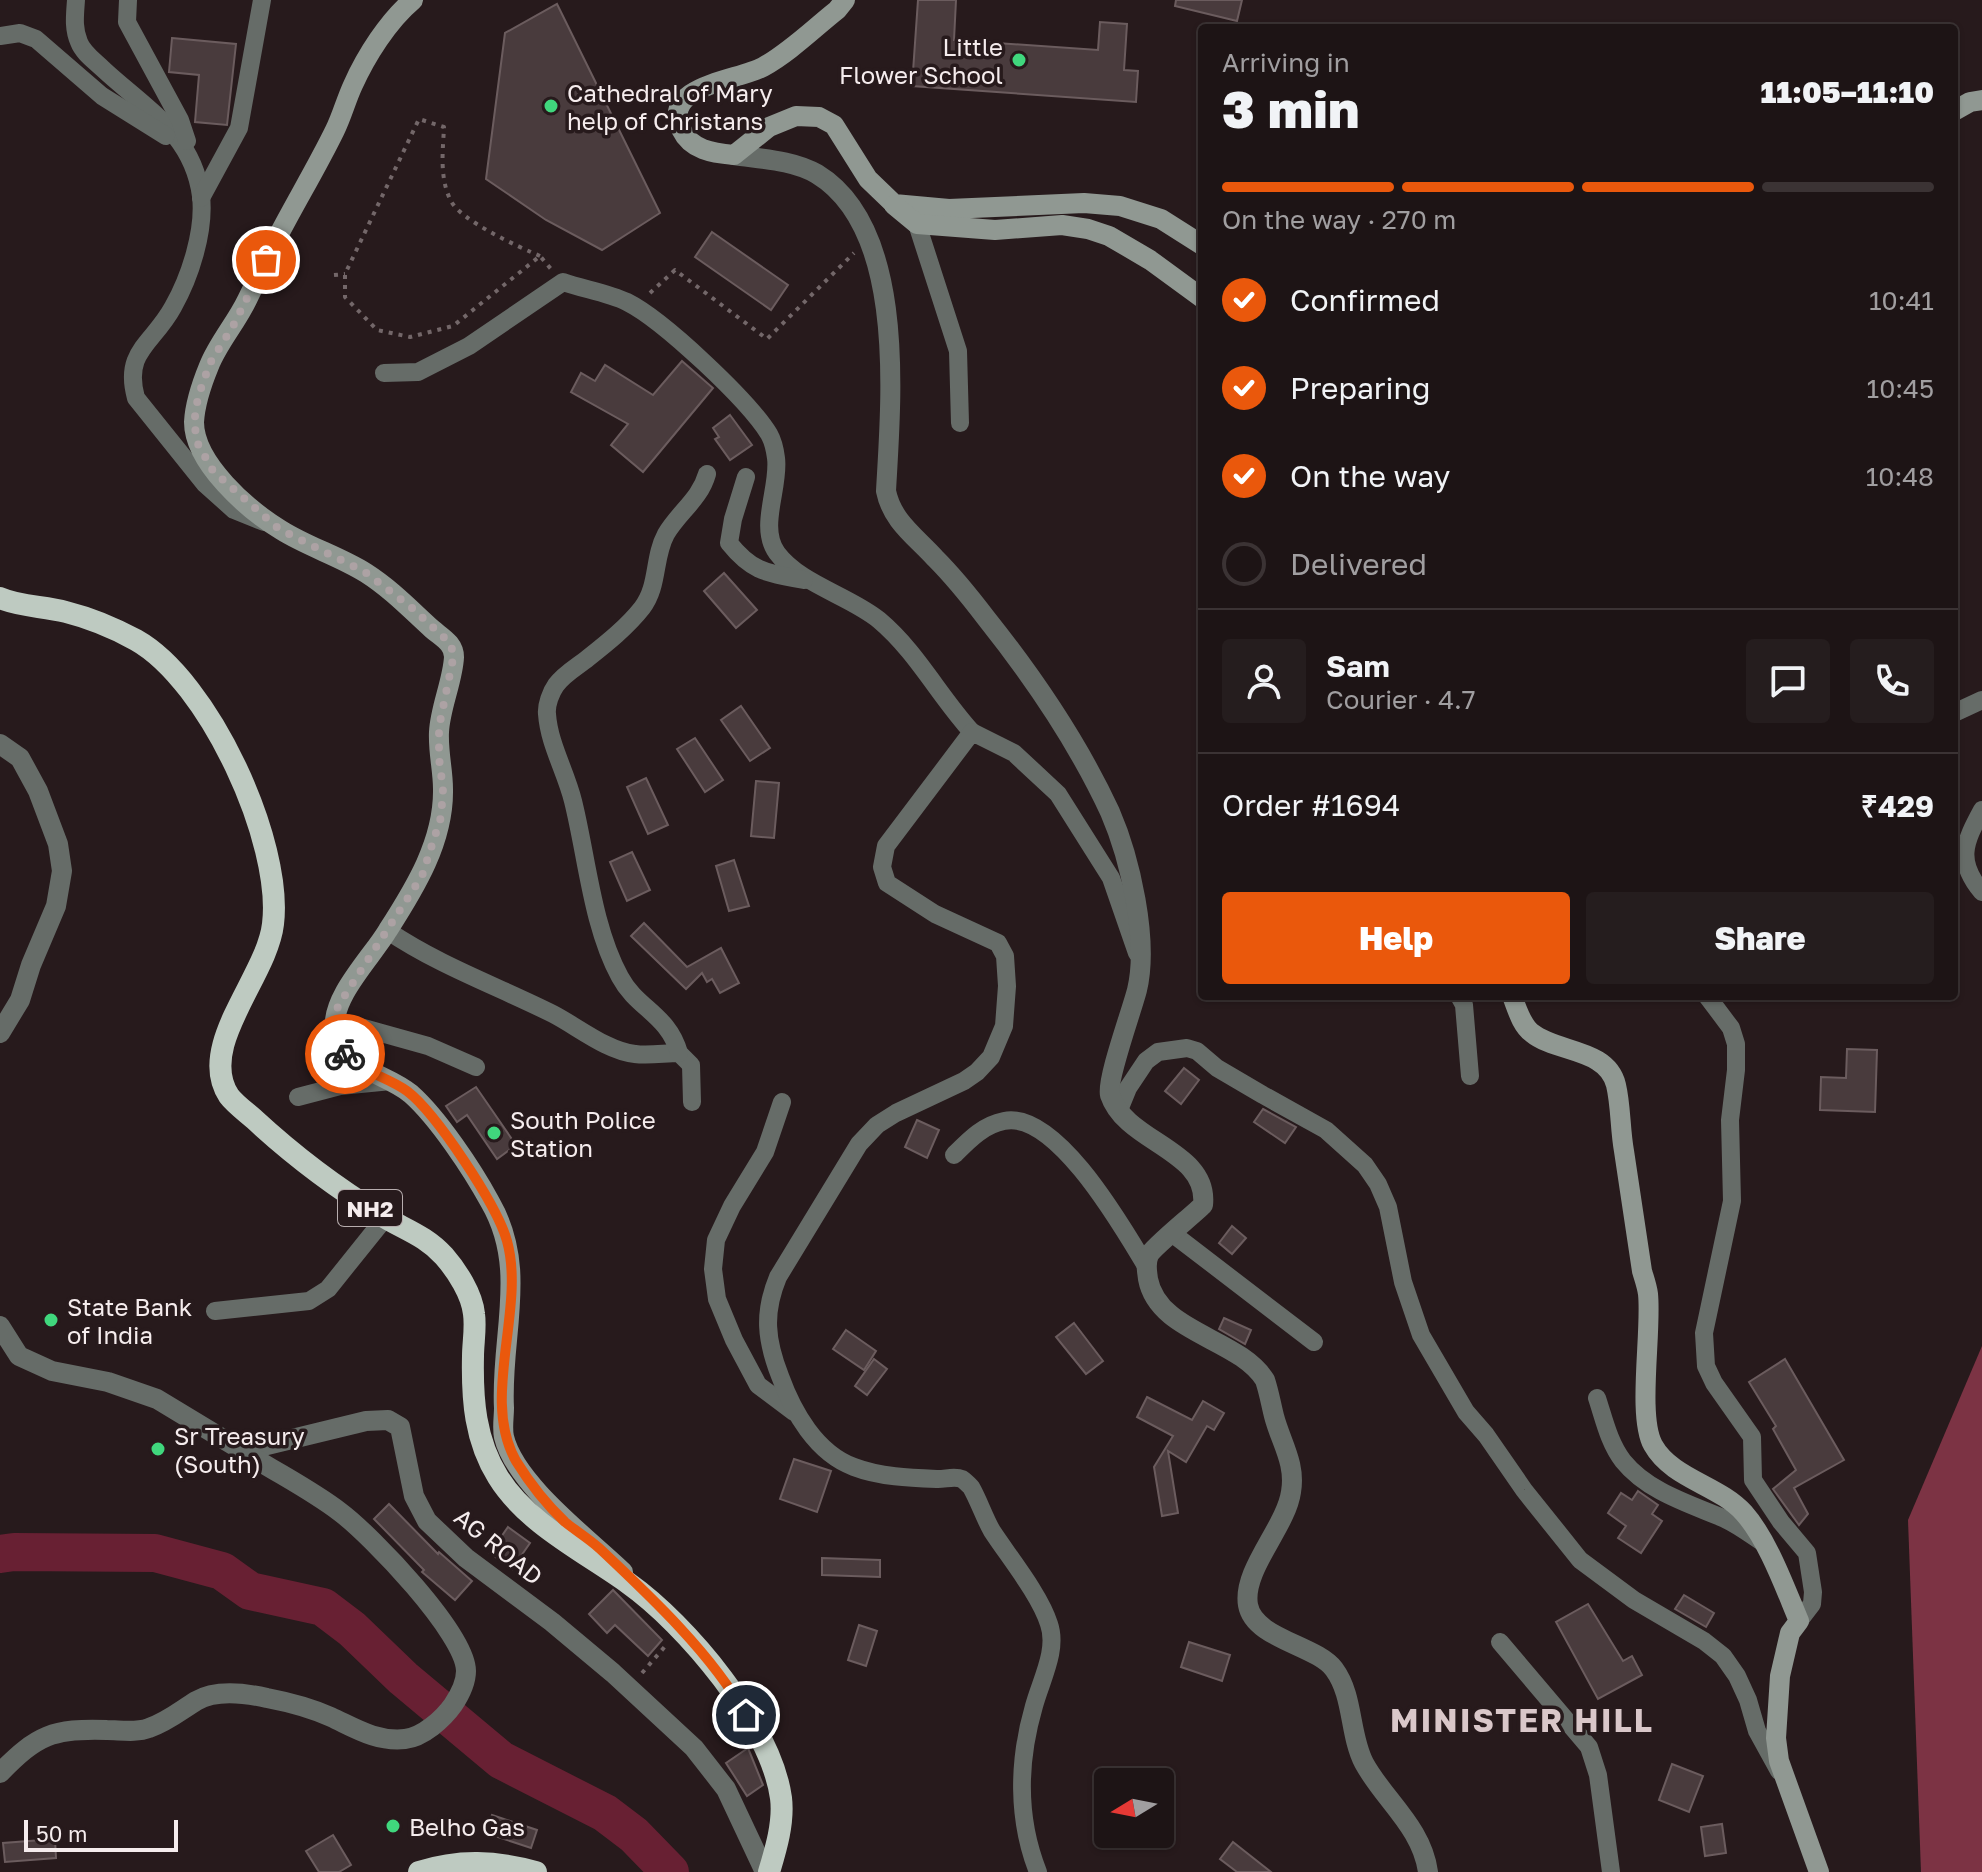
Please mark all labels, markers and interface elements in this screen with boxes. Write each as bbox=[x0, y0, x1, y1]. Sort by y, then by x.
place label: Little Flower School bbox=[839, 32, 1003, 89]
text: Arriving in bbox=[1222, 47, 1350, 78]
marker: Little Flower School bbox=[1010, 51, 1028, 69]
text: 11:05–11:10 bbox=[1760, 74, 1934, 110]
text: 3 min bbox=[1222, 77, 1359, 139]
place label: Cathedral of Mary help of Christans bbox=[567, 78, 773, 135]
marker: Cathedral of Mary help of Christans bbox=[542, 97, 560, 115]
text: On the way · 270 m bbox=[1222, 204, 1456, 235]
pin bbox=[232, 226, 300, 294]
icon: bag bbox=[244, 238, 288, 282]
icon: check bbox=[1222, 278, 1266, 322]
text: Confirmed bbox=[1290, 282, 1440, 318]
text: 10:41 bbox=[1869, 285, 1934, 316]
icon: check bbox=[1222, 366, 1266, 410]
text: Preparing bbox=[1290, 370, 1431, 406]
text: 10:45 bbox=[1867, 373, 1934, 404]
icon: check bbox=[1222, 454, 1266, 498]
text: On the way bbox=[1290, 458, 1450, 494]
text: 10:48 bbox=[1866, 461, 1934, 492]
text: Delivered bbox=[1290, 546, 1427, 582]
button: person bbox=[1222, 639, 1306, 723]
button: chat bbox=[1746, 639, 1830, 723]
button: phone bbox=[1850, 639, 1934, 723]
text: Sam bbox=[1326, 648, 1390, 684]
text: Courier · 4.7 bbox=[1326, 684, 1476, 715]
text: Order #1694 bbox=[1222, 787, 1400, 823]
text: ₹429 bbox=[1861, 788, 1934, 824]
button: Help bbox=[1222, 892, 1570, 984]
button: Share bbox=[1586, 892, 1934, 984]
courier bbox=[305, 1014, 385, 1094]
icon: bike bbox=[323, 1032, 367, 1076]
place label: South Police Station bbox=[510, 1105, 656, 1162]
marker: South Police Station bbox=[485, 1124, 503, 1142]
road number: NH2 bbox=[338, 1190, 402, 1226]
place label: State Bank of India bbox=[67, 1292, 192, 1349]
marker: State Bank of India bbox=[42, 1311, 60, 1329]
place label: Sr Treasury (South) bbox=[174, 1421, 305, 1478]
marker: Sr Treasury (South) bbox=[149, 1440, 167, 1458]
street label: AG ROAD bbox=[449, 1502, 549, 1590]
pin bbox=[712, 1681, 780, 1749]
icon: home bbox=[724, 1693, 768, 1737]
district label: MINISTER HILL bbox=[1390, 1701, 1654, 1739]
north arrow bbox=[1094, 1768, 1174, 1848]
map controls bbox=[1094, 1768, 1174, 1848]
place label: Belho Gas bbox=[409, 1812, 525, 1841]
scale bar bbox=[24, 1816, 178, 1852]
marker: Belho Gas bbox=[384, 1817, 402, 1835]
text: 50 m bbox=[36, 1820, 87, 1847]

